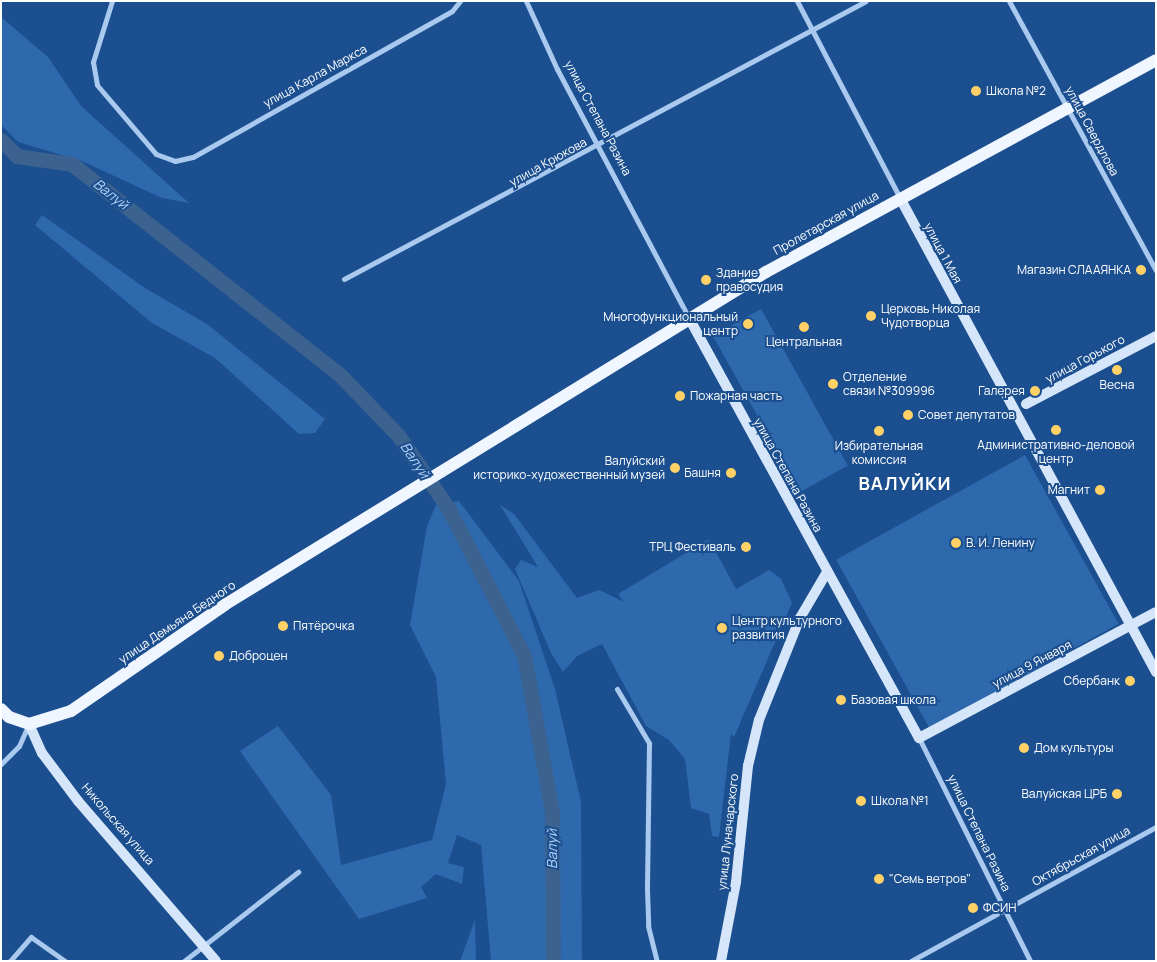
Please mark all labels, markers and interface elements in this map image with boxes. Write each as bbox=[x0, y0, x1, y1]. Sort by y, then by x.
street label: улица Карла Маркса bbox=[261, 42, 369, 110]
street label: улица Степана Разина bbox=[562, 58, 634, 178]
place label: Школа №2 bbox=[986, 84, 1046, 98]
street label: улица Свердлова bbox=[1062, 84, 1122, 178]
marker: Школа №2 bbox=[970, 85, 982, 97]
street label: улица Крюкова bbox=[507, 135, 589, 189]
water label: Валуй bbox=[90, 175, 132, 213]
street label: Пролетарская улица bbox=[771, 188, 881, 258]
street label: улица 1 Мая bbox=[921, 220, 965, 286]
place label: Магазин СЛААЯНКА bbox=[1017, 263, 1131, 277]
marker: Магазин СЛААЯНКА bbox=[1135, 264, 1147, 276]
place label: Здание правосудия bbox=[716, 266, 783, 294]
marker: Здание правосудия bbox=[700, 274, 712, 286]
place label: Церковь Николая Чудотворца bbox=[881, 302, 980, 330]
place label: Многофункциональный центр bbox=[603, 310, 738, 338]
marker: Церковь Николая Чудотворца bbox=[865, 310, 877, 322]
marker: Многофункциональный центр bbox=[742, 318, 754, 330]
marker: Центральная bbox=[798, 321, 810, 333]
street label: улица Горького bbox=[1043, 332, 1127, 386]
place label: Центральная bbox=[766, 335, 842, 349]
marker: Весна bbox=[1111, 364, 1123, 376]
place label: Отделение связи №309996 bbox=[843, 370, 935, 398]
marker: Отделение связи №309996 bbox=[827, 378, 839, 390]
place label: Весна bbox=[1100, 378, 1134, 392]
place label: Галерея bbox=[978, 384, 1025, 398]
marker: Галерея bbox=[1029, 385, 1041, 397]
place label: Пожарная часть bbox=[690, 389, 782, 403]
marker: Пожарная часть bbox=[674, 390, 686, 402]
place label: Совет депутатов bbox=[918, 408, 1015, 422]
marker: Совет депутатов bbox=[902, 409, 914, 421]
street label: улица Степана Разина bbox=[751, 415, 825, 535]
marker: Административно-деловой центр bbox=[1050, 424, 1062, 436]
marker: Избирательная комиссия bbox=[873, 425, 885, 437]
place label: Административно-деловой центр bbox=[977, 438, 1135, 466]
water label: Валуй bbox=[397, 439, 433, 481]
place label: Избирательная комиссия bbox=[835, 439, 923, 467]
place label: Валуйский историко-художественный музей bbox=[473, 454, 665, 482]
marker: Валуйский историко-художественный музей bbox=[669, 462, 681, 474]
place label: Башня bbox=[684, 466, 721, 480]
marker: Башня bbox=[725, 467, 737, 479]
district label: ВАЛУЙКИ bbox=[858, 472, 952, 494]
place label: Магнит bbox=[1048, 483, 1090, 497]
marker: Магнит bbox=[1094, 484, 1106, 496]
place label: В. И. Ленину bbox=[966, 536, 1035, 550]
marker: В. И. Ленину bbox=[950, 537, 962, 549]
place label: ТРЦ Фестиваль bbox=[649, 540, 736, 554]
marker: ТРЦ Фестиваль bbox=[740, 541, 752, 553]
street label: улица Демьяна Бедного bbox=[116, 578, 238, 666]
place label: Центр культурного развития bbox=[732, 614, 842, 642]
place label: Пятёрочка bbox=[293, 619, 354, 633]
marker: Пятёрочка bbox=[277, 620, 289, 632]
marker: Центр культурного развития bbox=[716, 622, 728, 634]
street label: улица 9 Января bbox=[990, 637, 1074, 691]
place label: Доброцен bbox=[229, 649, 288, 663]
marker: Доброцен bbox=[213, 650, 225, 662]
place label: Сбербанк bbox=[1064, 674, 1120, 688]
marker: Сбербанк bbox=[1124, 675, 1136, 687]
place label: Базовая школа bbox=[851, 693, 936, 707]
marker: Базовая школа bbox=[835, 694, 847, 706]
place label: Дом культуры bbox=[1034, 741, 1113, 755]
marker: Дом культуры bbox=[1018, 742, 1030, 754]
street label: улица Степана Разина bbox=[944, 772, 1014, 894]
street label: улица Луначарского bbox=[715, 773, 741, 891]
street label: Никольская улица bbox=[79, 780, 157, 868]
place label: Валуйская ЦРБ bbox=[1022, 787, 1107, 801]
marker: Валуйская ЦРБ bbox=[1111, 788, 1123, 800]
place label: Школа №1 bbox=[871, 794, 929, 808]
marker: Школа №1 bbox=[855, 795, 867, 807]
street label: Октябрьская улица bbox=[1029, 823, 1133, 889]
water label: Валуй bbox=[544, 829, 560, 869]
place label: "Семь ветров" bbox=[889, 872, 971, 886]
marker: "Семь ветров" bbox=[873, 873, 885, 885]
place label: ФСИН bbox=[983, 901, 1017, 915]
marker: ФСИН bbox=[967, 902, 979, 914]

